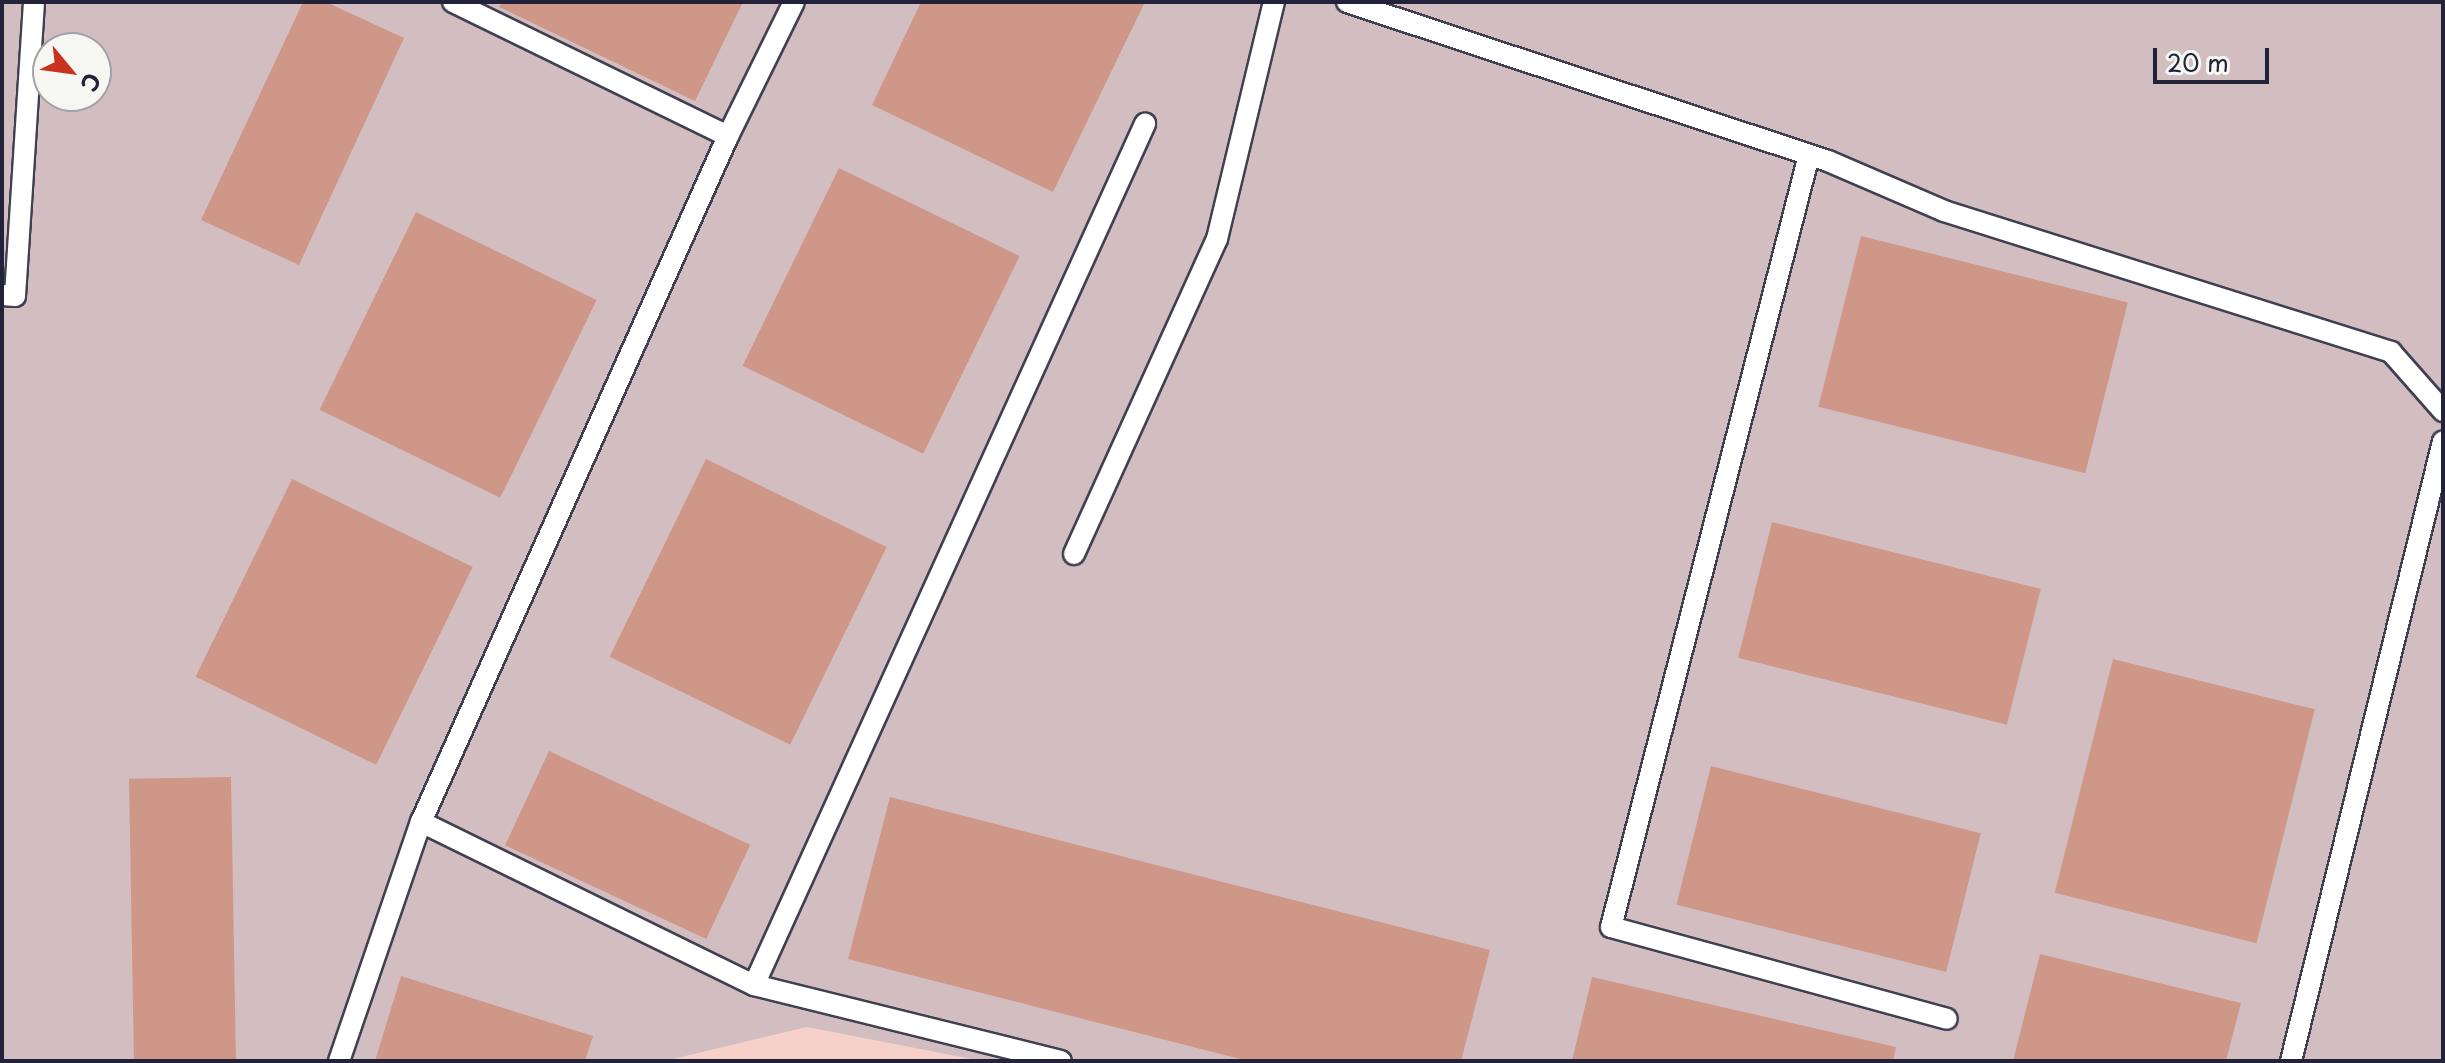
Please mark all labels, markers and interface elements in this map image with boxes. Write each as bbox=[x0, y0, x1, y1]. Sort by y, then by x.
north arrow bbox=[32, 32, 112, 112]
scale bar bbox=[2157, 32, 2273, 82]
text: 20 m bbox=[2167, 44, 2229, 80]
text: С bbox=[73, 68, 110, 98]

